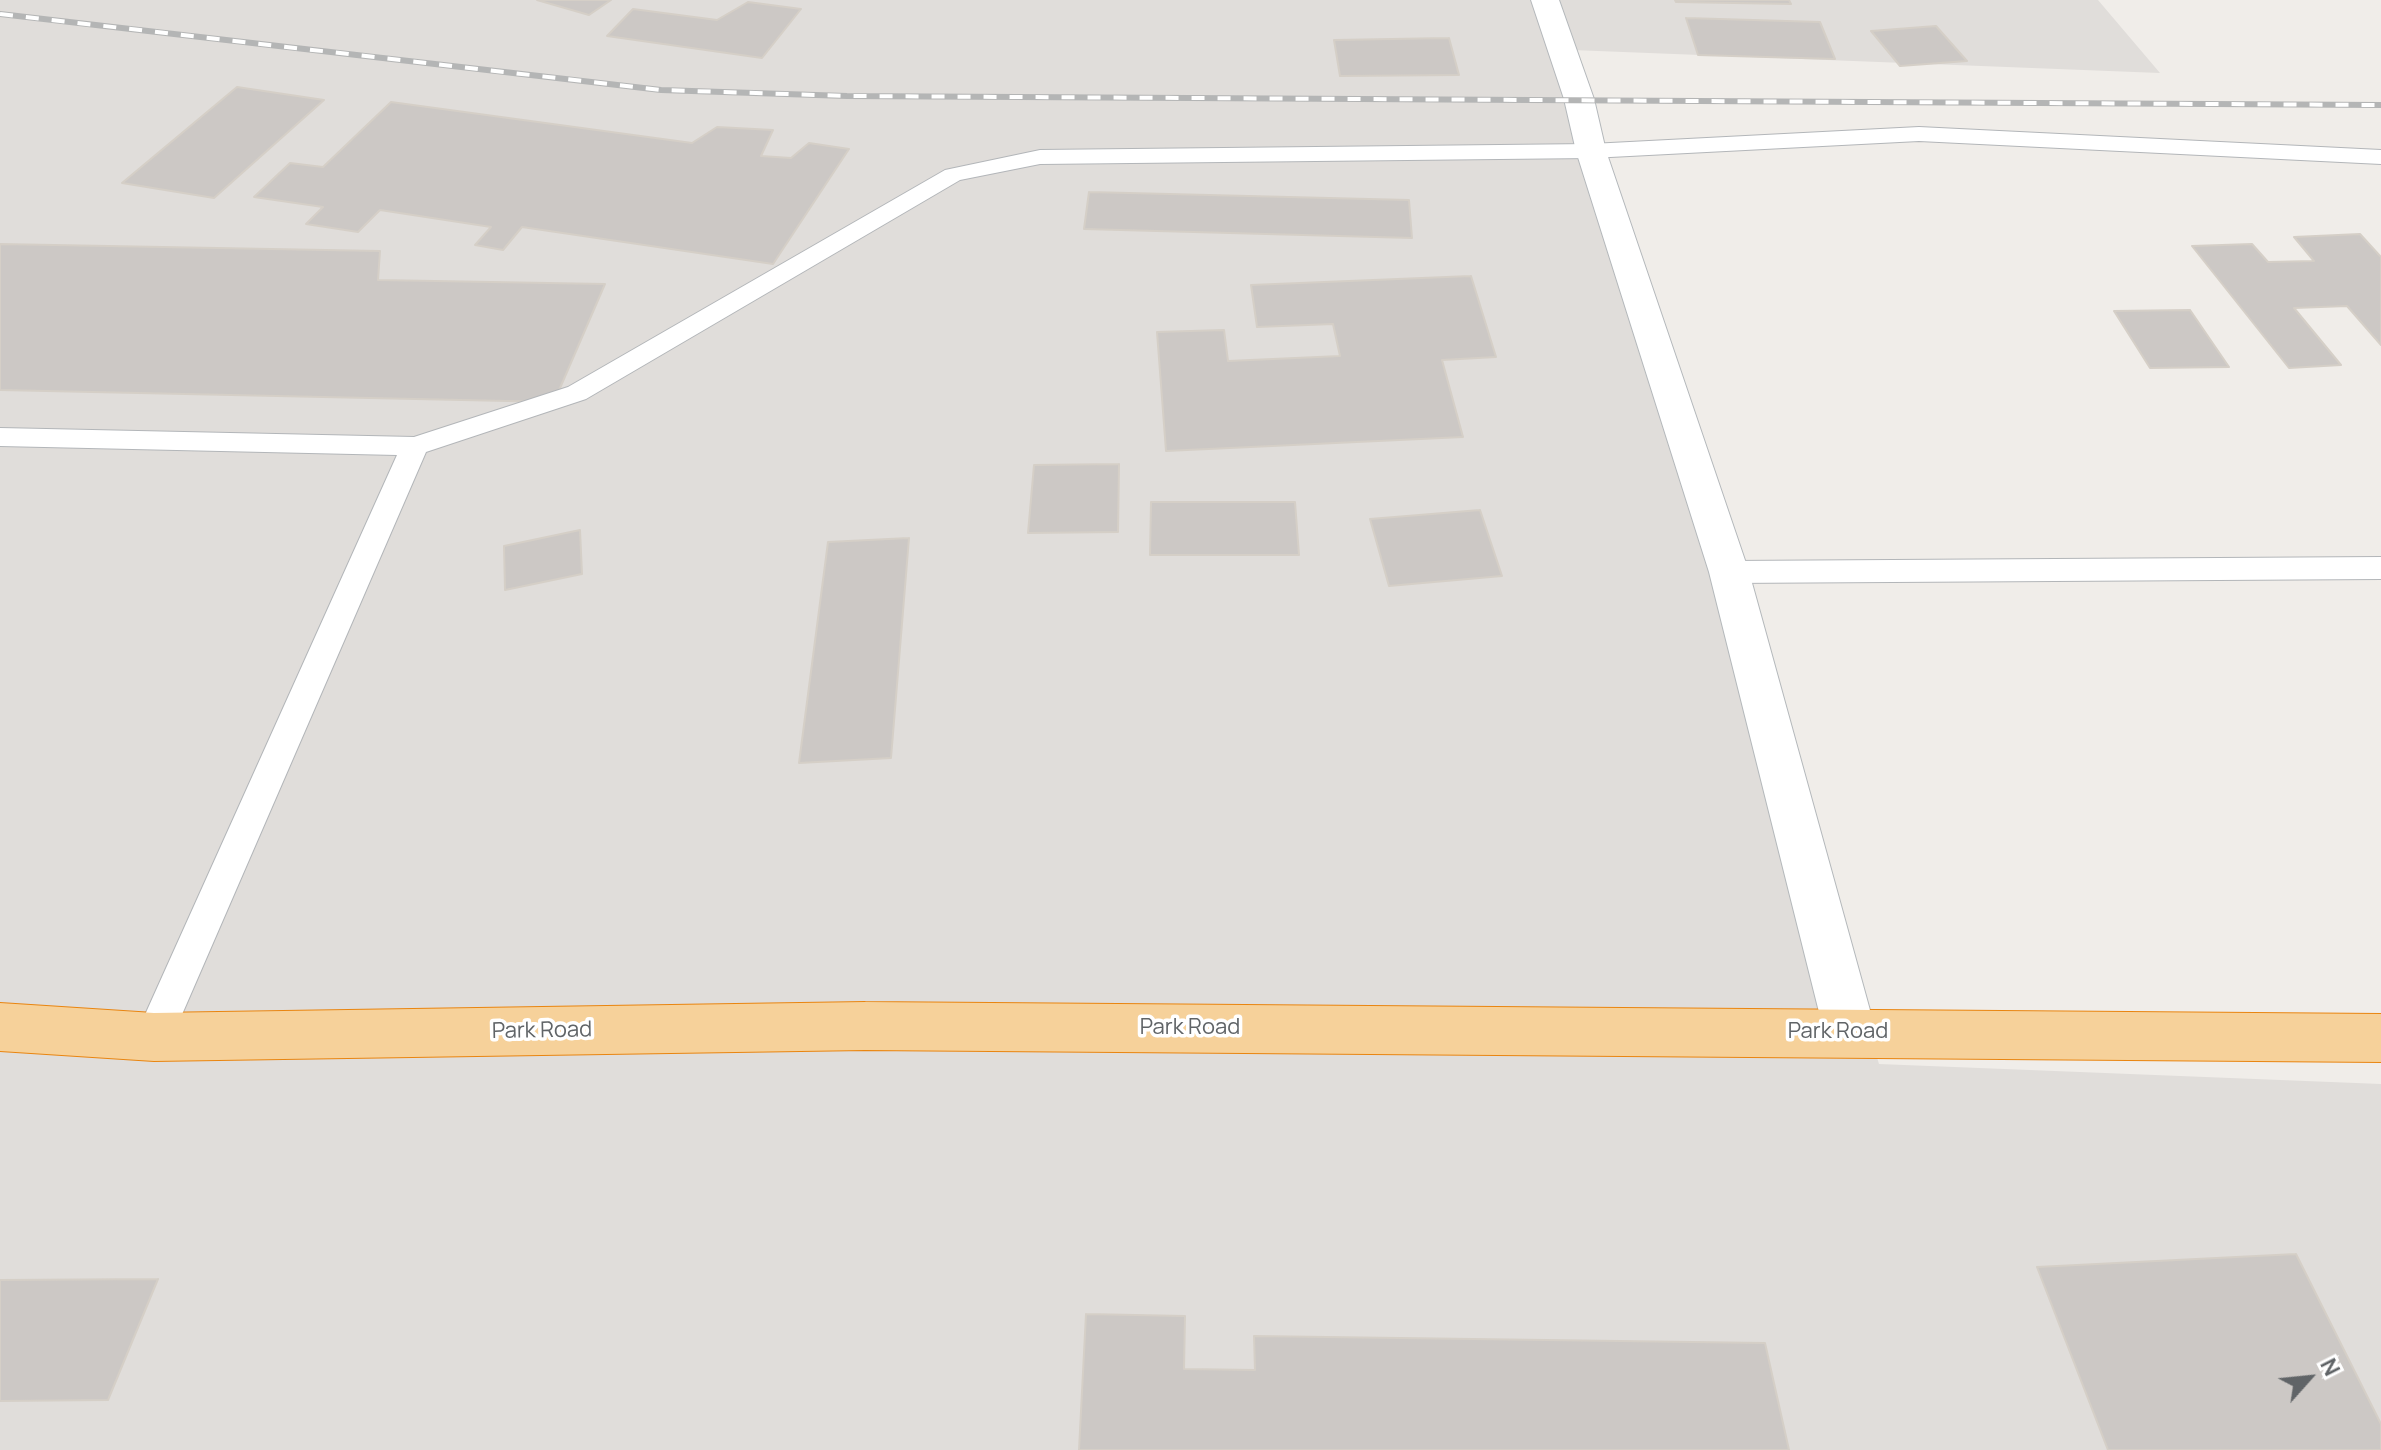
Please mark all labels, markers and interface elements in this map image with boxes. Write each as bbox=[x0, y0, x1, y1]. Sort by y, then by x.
street label: Park Road bbox=[1140, 1015, 1240, 1041]
street label: Park Road bbox=[492, 1017, 592, 1045]
street label: Park Road bbox=[1788, 1019, 1888, 1045]
north arrow bbox=[2269, 1338, 2349, 1418]
text: N bbox=[2313, 1353, 2347, 1381]

